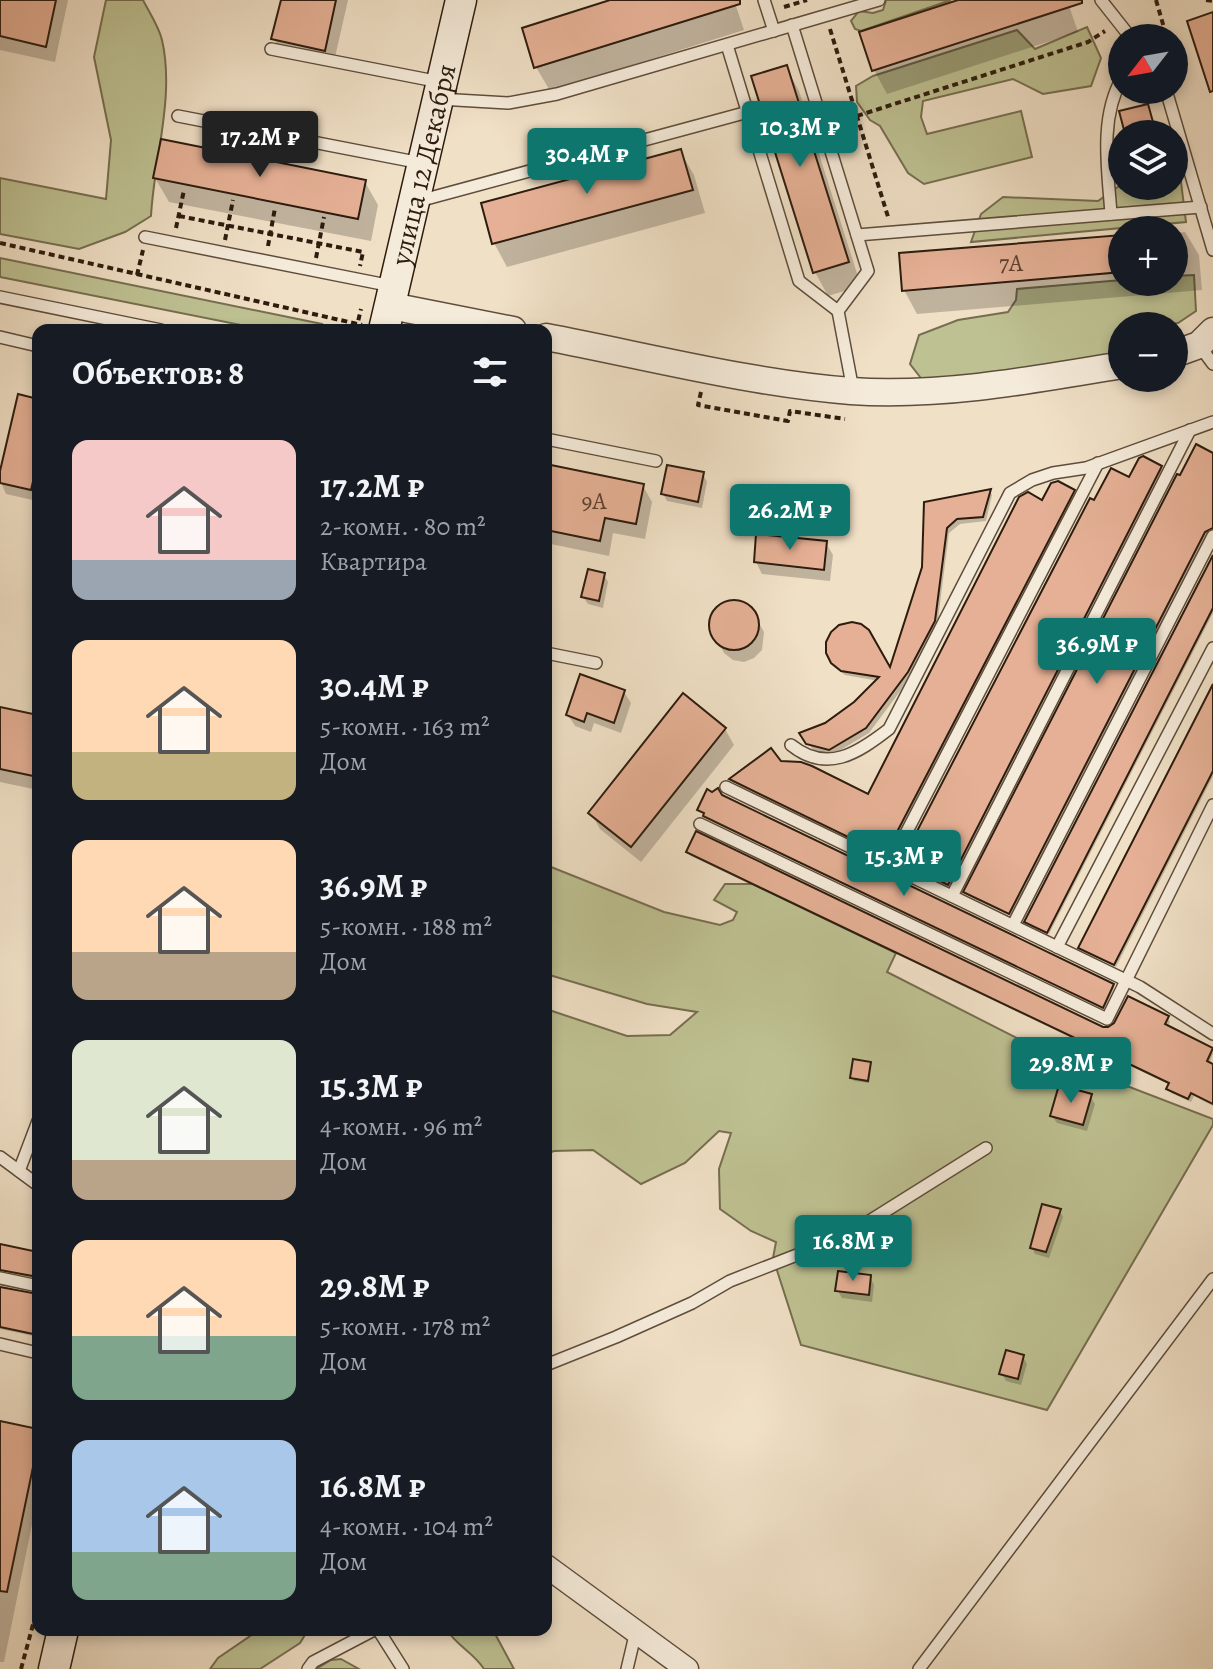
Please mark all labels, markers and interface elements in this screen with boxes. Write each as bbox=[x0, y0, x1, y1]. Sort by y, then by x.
north arrow bbox=[1108, 24, 1188, 104]
map controls bbox=[1108, 24, 1188, 392]
street label: улица 12 Декабря bbox=[382, 60, 465, 270]
pin: 10.3M ₽ bbox=[726, 101, 874, 169]
text: 10.3M ₽ bbox=[760, 109, 840, 144]
pin: 17.2M ₽ bbox=[186, 111, 334, 179]
text: 17.2M ₽ bbox=[220, 119, 300, 154]
button: layers bbox=[1108, 120, 1188, 200]
pin: 30.4M ₽ bbox=[513, 128, 661, 196]
text: 30.4M ₽ bbox=[545, 136, 629, 171]
button: + bbox=[1108, 216, 1188, 296]
house number: 7А bbox=[999, 247, 1024, 279]
button: − bbox=[1108, 312, 1188, 392]
text: Объектов: 8 bbox=[72, 349, 244, 396]
icon: filters bbox=[468, 350, 512, 394]
text: 17.2M ₽ bbox=[320, 462, 424, 509]
icon: home bbox=[136, 472, 232, 568]
pin: 26.2M ₽ bbox=[716, 484, 864, 552]
house number: 9А bbox=[582, 485, 607, 517]
text: 26.2M ₽ bbox=[748, 492, 832, 527]
text: 2-комн. · 80 m² bbox=[320, 509, 486, 544]
text: Квартира bbox=[320, 544, 427, 579]
pin: 36.9M ₽ bbox=[1023, 618, 1171, 686]
text: 36.9M ₽ bbox=[1056, 626, 1138, 661]
text: 30.4M ₽ bbox=[320, 662, 429, 709]
icon: home bbox=[136, 672, 232, 768]
text: 5-комн. · 163 m² bbox=[320, 709, 490, 744]
text: Дом bbox=[320, 744, 367, 779]
pin: 15.3M ₽ bbox=[830, 830, 978, 898]
text: 15.3M ₽ bbox=[865, 838, 943, 873]
text: 36.9M ₽ bbox=[320, 862, 427, 909]
icon: home bbox=[136, 872, 232, 968]
text: 5-комн. · 188 m² bbox=[320, 909, 492, 944]
text: Дом bbox=[320, 944, 367, 979]
pin: 29.8M ₽ bbox=[997, 1037, 1145, 1105]
text: 29.8M ₽ bbox=[1029, 1045, 1113, 1080]
text: 15.3M ₽ bbox=[320, 1062, 422, 1109]
icon: home bbox=[136, 1072, 232, 1168]
text: 4-комн. · 96 m² bbox=[320, 1109, 482, 1144]
text: Дом bbox=[320, 1144, 367, 1179]
pin: 16.8M ₽ bbox=[779, 1215, 927, 1283]
text: 16.8M ₽ bbox=[813, 1223, 893, 1258]
text: 29.8M ₽ bbox=[320, 1262, 430, 1309]
icon: home bbox=[136, 1272, 232, 1368]
text: 5-комн. · 178 m² bbox=[320, 1309, 490, 1344]
text: Дом bbox=[320, 1344, 367, 1379]
text: 16.8M ₽ bbox=[320, 1462, 426, 1509]
icon: home bbox=[136, 1472, 232, 1568]
text: 4-комн. · 104 m² bbox=[320, 1509, 493, 1544]
text: Дом bbox=[320, 1544, 367, 1579]

